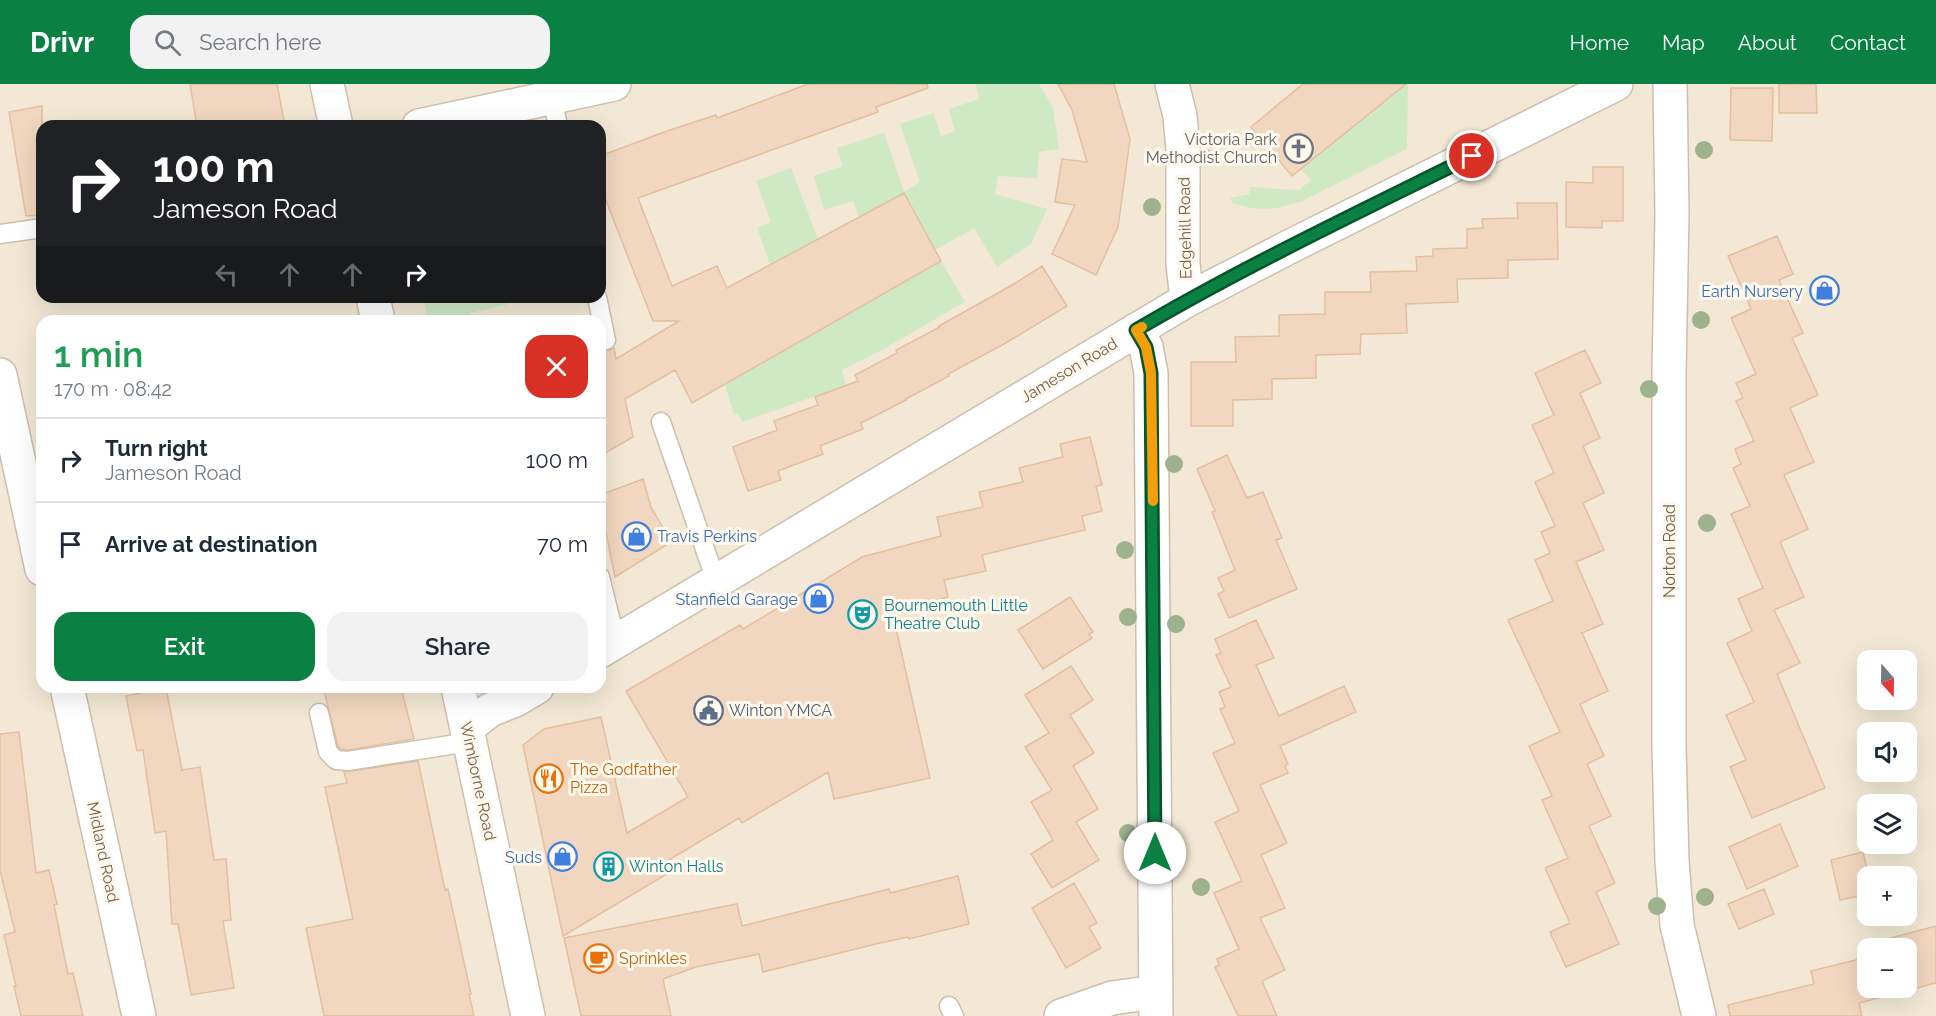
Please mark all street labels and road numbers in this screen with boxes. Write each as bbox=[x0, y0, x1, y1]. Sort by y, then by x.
street label: Edgehill Road bbox=[1175, 177, 1195, 279]
street label: Jameson Road bbox=[1017, 334, 1121, 406]
street label: Norton Road bbox=[1660, 504, 1679, 598]
street label: Wimborne Road bbox=[456, 720, 500, 842]
street label: Midland Road bbox=[83, 800, 123, 904]

